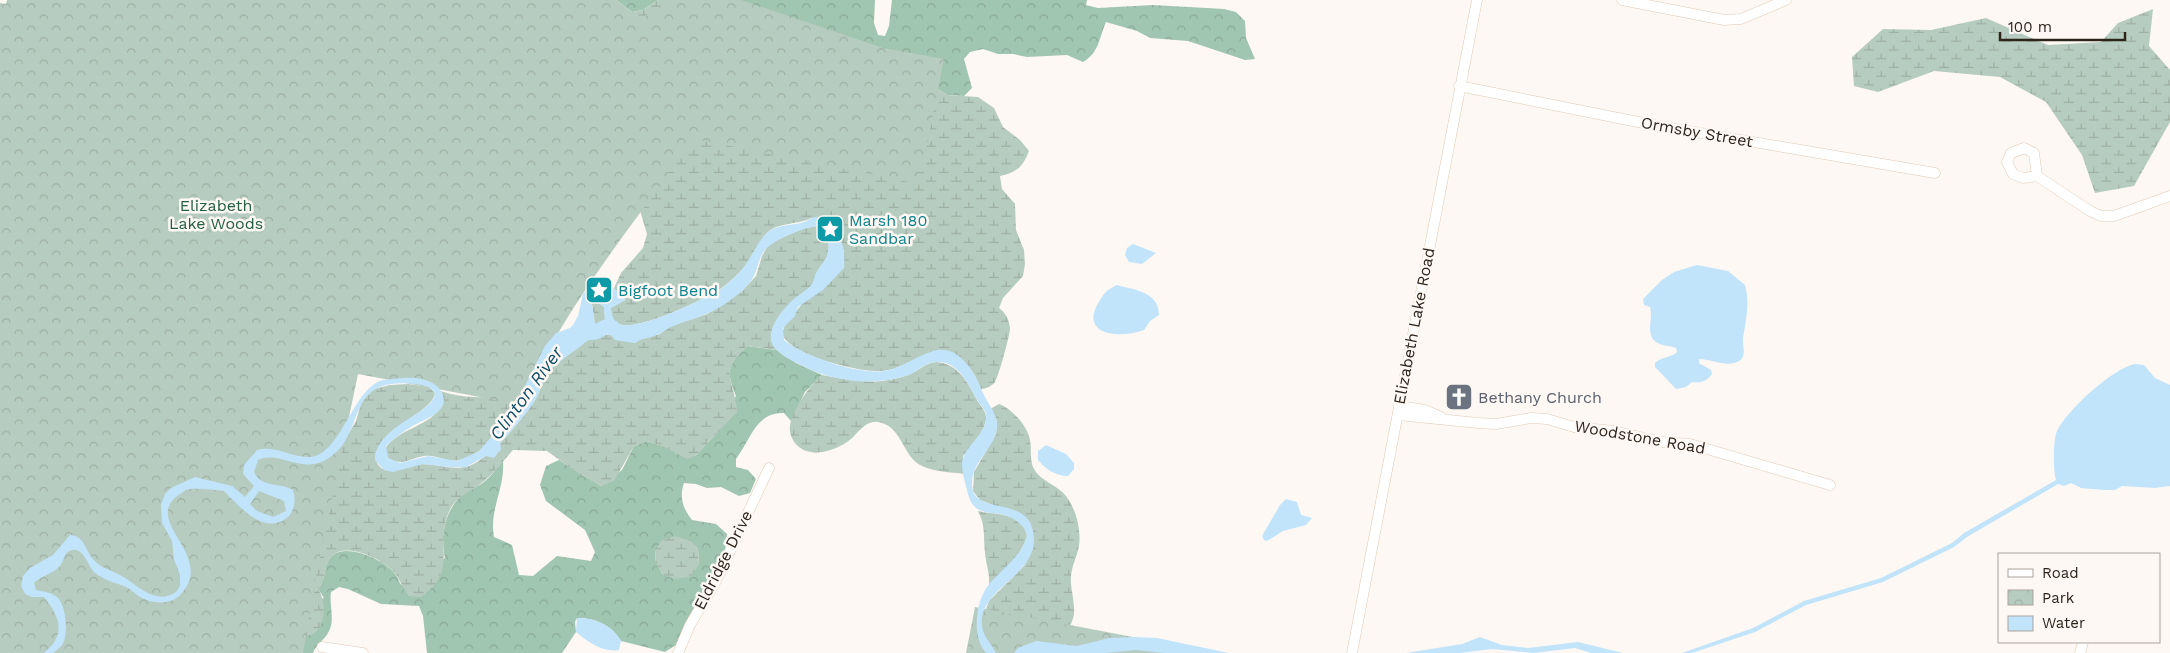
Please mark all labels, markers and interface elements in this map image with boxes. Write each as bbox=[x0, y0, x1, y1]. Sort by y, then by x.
scale bar bbox=[2000, 10, 2125, 42]
text: 100 m bbox=[2008, 18, 2052, 36]
street label: Ormsby Street bbox=[1640, 113, 1755, 151]
park label: Elizabeth Lake Woods bbox=[169, 196, 263, 233]
place label: Marsh 180 Sandbar bbox=[849, 211, 927, 248]
place icon: Marsh 180 Sandbar bbox=[815, 214, 845, 244]
street label: Elizabeth Lake Road bbox=[1389, 246, 1439, 406]
place icon: Bigfoot Bend bbox=[584, 275, 614, 305]
place label: Bigfoot Bend bbox=[618, 281, 718, 300]
water label: Clinton River bbox=[485, 341, 567, 444]
church icon: Bethany Church bbox=[1444, 382, 1474, 412]
place label: Bethany Church bbox=[1478, 388, 1602, 407]
street label: Woodstone Road bbox=[1573, 416, 1707, 458]
street label: Eldridge Drive bbox=[690, 507, 756, 613]
legend bbox=[1998, 553, 2160, 643]
text: Road bbox=[2042, 564, 2079, 582]
text: Park bbox=[2042, 589, 2075, 607]
text: Water bbox=[2042, 614, 2085, 632]

